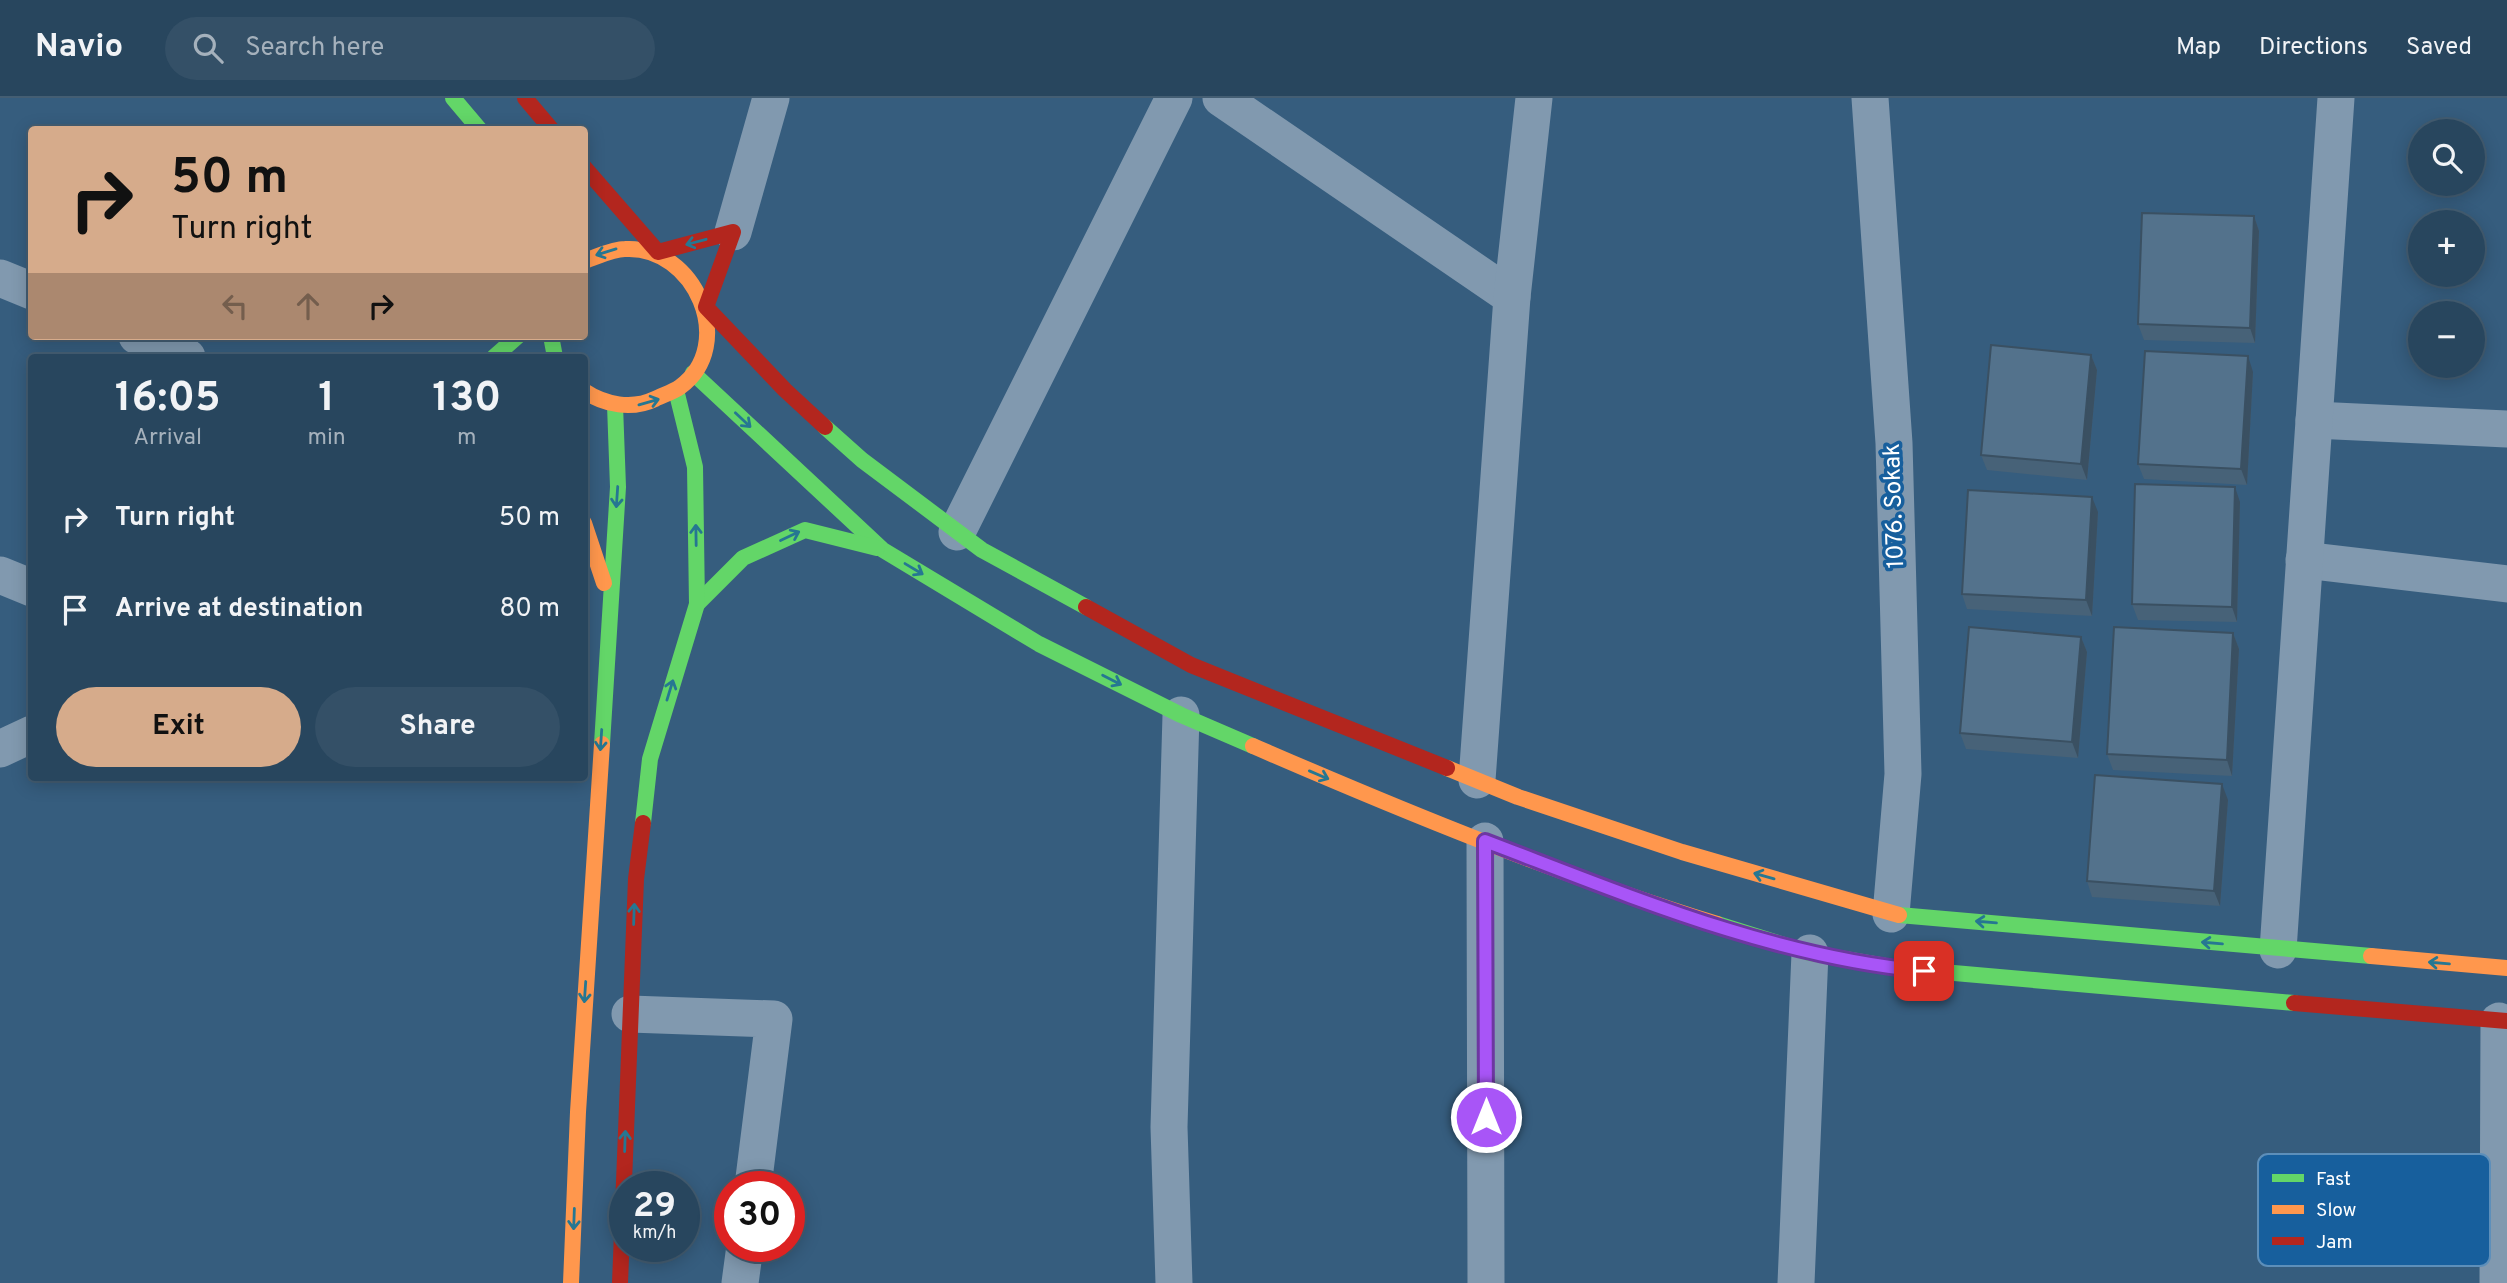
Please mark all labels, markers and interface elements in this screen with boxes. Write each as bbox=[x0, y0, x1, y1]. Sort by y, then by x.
search box bbox=[165, 17, 655, 80]
text: Navio bbox=[35, 27, 123, 69]
icon: search bbox=[189, 29, 227, 67]
text: Search here bbox=[245, 32, 384, 65]
text: Map bbox=[2176, 33, 2221, 63]
text: Directions bbox=[2259, 33, 2368, 63]
text: Saved bbox=[2406, 33, 2472, 63]
map controls bbox=[2408, 119, 2485, 378]
button: search bbox=[2408, 119, 2485, 196]
text: 50 m bbox=[171, 149, 288, 211]
icon: right bbox=[56, 154, 147, 245]
text: Turn right bbox=[171, 210, 313, 250]
button: + bbox=[2408, 210, 2485, 287]
one-way arrow bbox=[685, 236, 708, 249]
one-way arrow bbox=[596, 246, 618, 259]
icon: left bbox=[216, 287, 254, 325]
icon: ahead bbox=[289, 287, 327, 325]
icon: right bbox=[362, 287, 400, 325]
button: − bbox=[2408, 301, 2485, 378]
text: 16:05 bbox=[115, 373, 221, 426]
text: 1 bbox=[318, 373, 335, 426]
text: 130 bbox=[432, 373, 501, 426]
one-way arrow bbox=[638, 394, 660, 407]
one-way arrow bbox=[734, 411, 751, 428]
text: Arrival bbox=[133, 424, 202, 453]
text: min bbox=[307, 424, 346, 453]
text: m bbox=[457, 424, 477, 453]
street label: 1076. Sokak bbox=[1878, 443, 1912, 569]
one-way arrow bbox=[610, 486, 623, 508]
icon: right bbox=[56, 500, 94, 538]
text: Turn right bbox=[115, 502, 235, 535]
text: 50 m bbox=[499, 502, 560, 535]
one-way arrow bbox=[689, 524, 703, 547]
one-way arrow bbox=[779, 529, 800, 542]
one-way arrow bbox=[904, 562, 924, 576]
icon: arrive bbox=[56, 591, 94, 629]
text: Arrive at destination bbox=[115, 593, 363, 626]
text: 80 m bbox=[500, 593, 560, 626]
one-way arrow bbox=[1101, 674, 1122, 688]
one-way arrow bbox=[665, 680, 678, 702]
button: Exit bbox=[56, 687, 301, 767]
button: Share bbox=[315, 687, 560, 767]
one-way arrow bbox=[594, 728, 607, 751]
one-way arrow bbox=[1308, 769, 1329, 782]
one-way arrow bbox=[1753, 868, 1775, 881]
one-way arrow bbox=[628, 903, 641, 926]
one-way arrow bbox=[1975, 915, 1998, 928]
one-way arrow bbox=[2201, 937, 2224, 950]
pin bbox=[1894, 941, 1954, 1001]
icon: arrive bbox=[1905, 952, 1943, 990]
one-way arrow bbox=[2428, 956, 2451, 969]
one-way arrow bbox=[578, 980, 591, 1002]
position arrow bbox=[1449, 1080, 1523, 1154]
one-way arrow bbox=[619, 1130, 632, 1153]
legend bbox=[2258, 1154, 2490, 1266]
text: Fast bbox=[2316, 1168, 2351, 1192]
speed limit sign: 30 bbox=[714, 1171, 805, 1262]
text: 29 bbox=[633, 1185, 676, 1229]
text: Slow bbox=[2316, 1199, 2356, 1223]
one-way arrow bbox=[567, 1207, 580, 1230]
text: km/h bbox=[633, 1222, 676, 1245]
text: Jam bbox=[2316, 1231, 2353, 1255]

